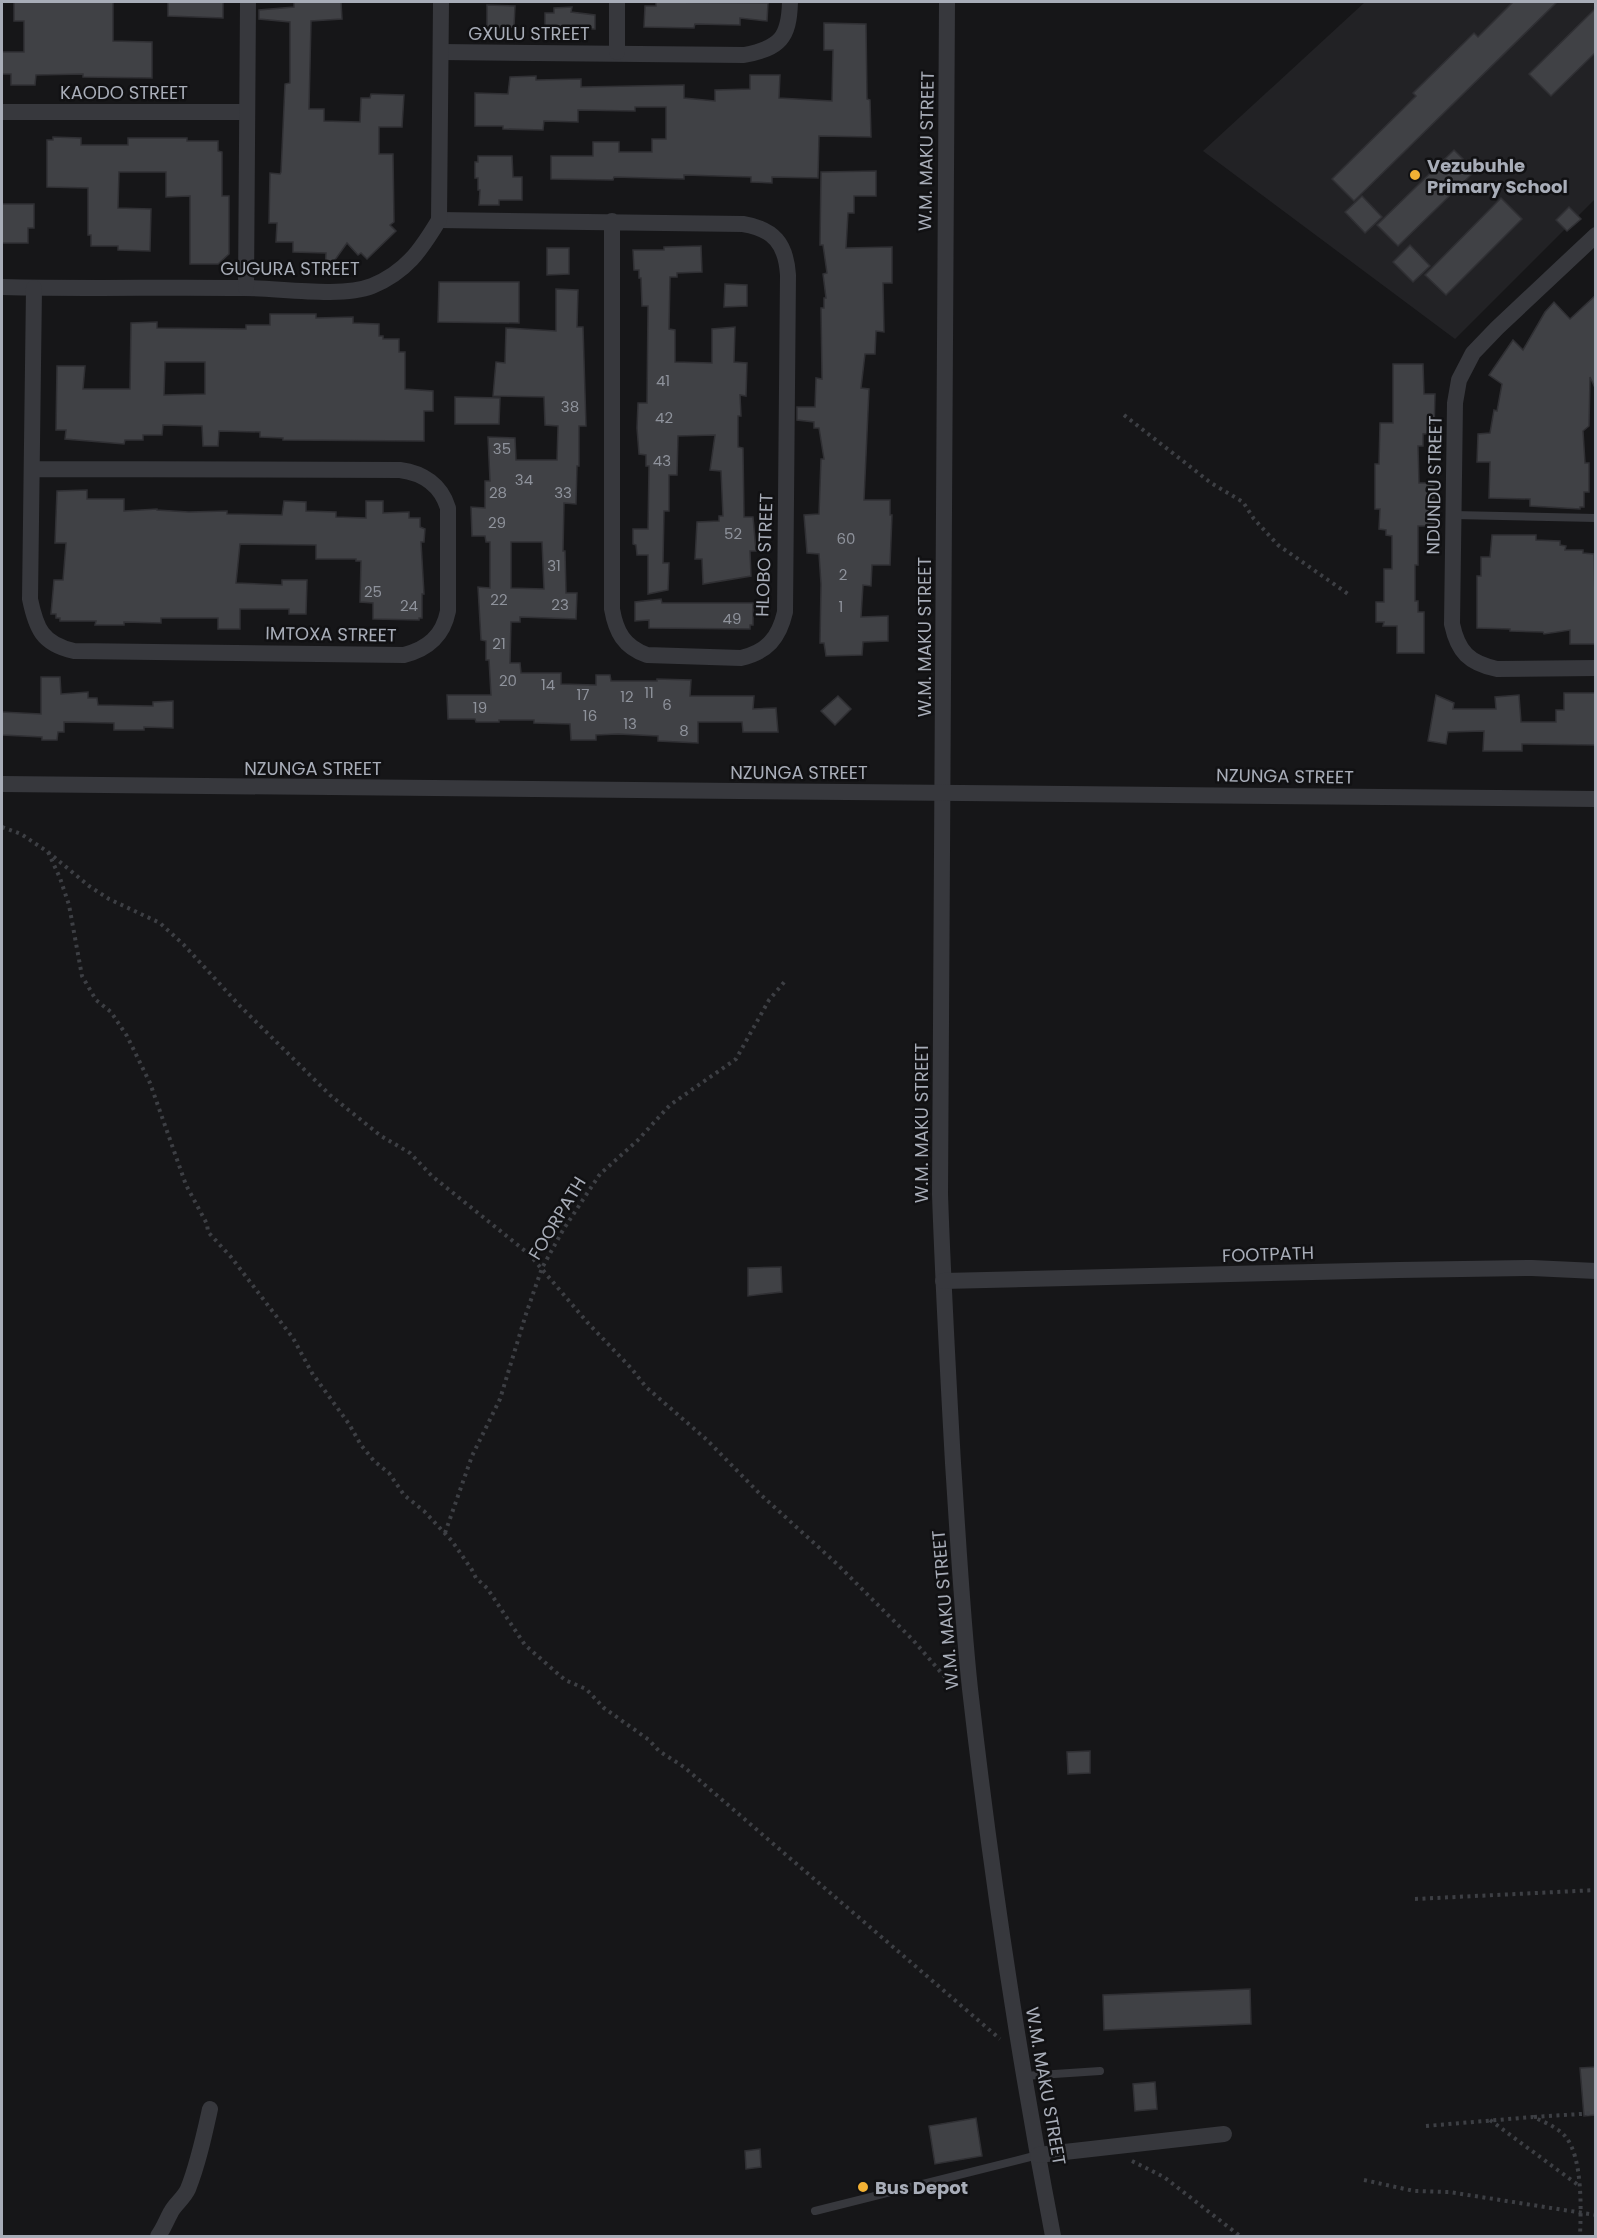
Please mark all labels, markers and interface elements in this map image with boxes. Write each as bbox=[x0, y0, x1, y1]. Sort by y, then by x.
street label: GXULU STREET bbox=[468, 21, 590, 46]
street label: W.M. MAKU STREET bbox=[912, 70, 940, 231]
street label: KAODO STREET bbox=[60, 80, 188, 105]
place label: Vezubuhle Primary School bbox=[1427, 153, 1568, 199]
marker: Vezubuhle Primary School bbox=[1408, 168, 1422, 182]
street label: GUGURA STREET bbox=[220, 256, 360, 281]
house number: 41 bbox=[656, 370, 670, 391]
house number: 38 bbox=[561, 396, 579, 417]
house number: 42 bbox=[655, 407, 673, 428]
street label: NDUNDU STREET bbox=[1420, 415, 1448, 555]
house number: 35 bbox=[493, 438, 511, 459]
house number: 43 bbox=[653, 450, 671, 471]
house number: 34 bbox=[515, 469, 533, 490]
house number: 28 bbox=[489, 482, 507, 503]
house number: 33 bbox=[554, 482, 572, 503]
street label: HLOBO STREET bbox=[749, 492, 779, 617]
house number: 29 bbox=[488, 512, 506, 533]
house number: 52 bbox=[724, 523, 742, 544]
house number: 60 bbox=[837, 528, 855, 549]
house number: 31 bbox=[547, 555, 561, 576]
street label: W.M. MAKU STREET bbox=[912, 557, 937, 717]
house number: 2 bbox=[839, 564, 847, 585]
house number: 25 bbox=[364, 581, 382, 602]
house number: 22 bbox=[490, 589, 508, 610]
house number: 23 bbox=[551, 594, 569, 615]
house number: 24 bbox=[400, 595, 418, 616]
house number: 1 bbox=[839, 596, 843, 617]
house number: 49 bbox=[723, 608, 741, 629]
street label: IMTOXA STREET bbox=[265, 620, 397, 648]
house number: 21 bbox=[492, 633, 506, 654]
house number: 20 bbox=[499, 670, 517, 691]
house number: 14 bbox=[541, 674, 555, 695]
house number: 11 bbox=[644, 682, 654, 703]
house number: 17 bbox=[577, 684, 590, 705]
house number: 12 bbox=[620, 686, 634, 707]
house number: 6 bbox=[662, 694, 672, 715]
house number: 19 bbox=[473, 697, 487, 718]
house number: 16 bbox=[583, 705, 597, 726]
house number: 13 bbox=[623, 713, 637, 734]
house number: 8 bbox=[679, 720, 689, 741]
street label: NZUNGA STREET bbox=[244, 756, 382, 781]
street label: NZUNGA STREET bbox=[730, 760, 868, 785]
street label: NZUNGA STREET bbox=[1216, 762, 1354, 790]
street label: W.M. MAKU STREET bbox=[909, 1043, 934, 1203]
street label: FOORPATH bbox=[522, 1172, 592, 1264]
street label: FOOTPATH bbox=[1222, 1240, 1314, 1268]
street label: W.M. MAKU STREET bbox=[926, 1529, 964, 1691]
street label: W.M. MAKU STREET bbox=[1020, 2005, 1072, 2167]
place label: Bus Depot bbox=[875, 2175, 968, 2200]
marker: Bus Depot bbox=[856, 2180, 870, 2194]

